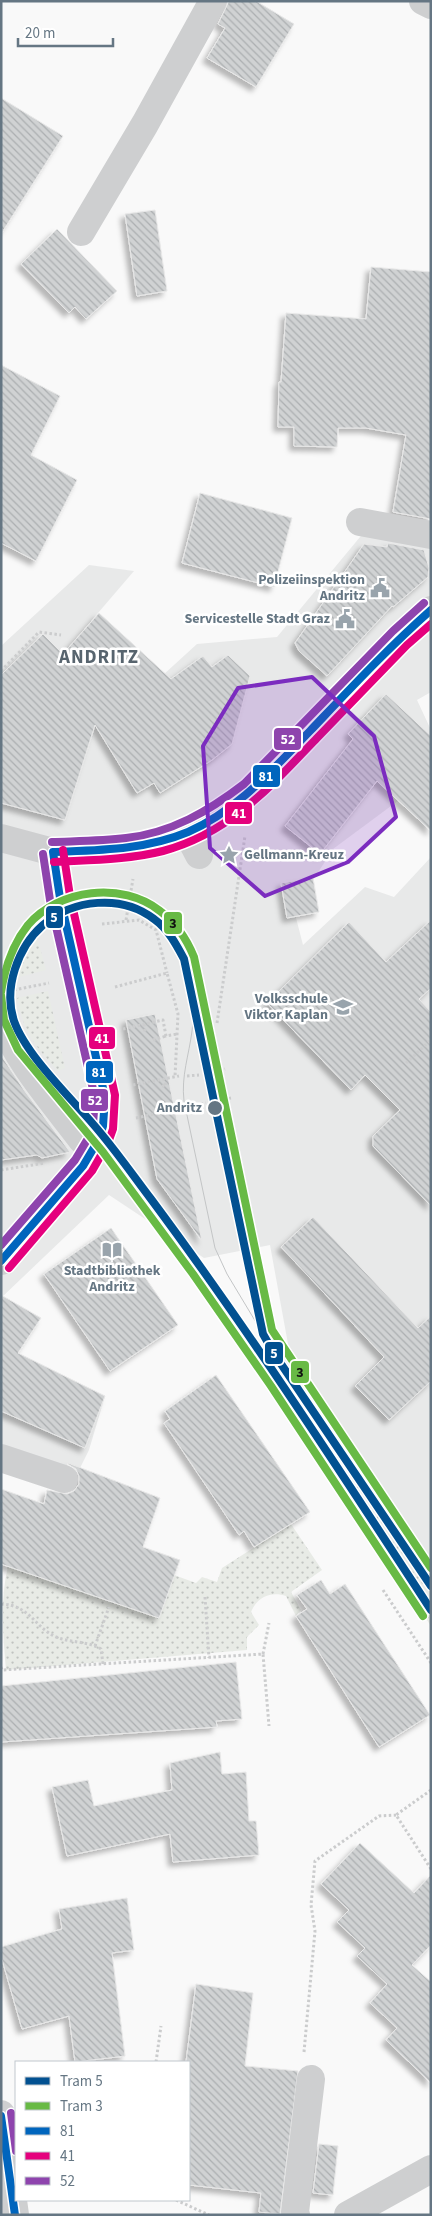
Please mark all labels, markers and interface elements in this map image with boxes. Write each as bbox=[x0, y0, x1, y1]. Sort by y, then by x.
scale bar bbox=[18, 15, 112, 47]
text: 20 m bbox=[25, 23, 55, 44]
place label: Polizeiinspektion Andritz bbox=[258, 570, 366, 606]
public building icon: Polizeiinspektion Andritz bbox=[369, 577, 391, 599]
public building icon: Servicestelle Stadt Graz bbox=[334, 608, 356, 630]
place label: Servicestelle Stadt Graz bbox=[184, 609, 331, 629]
district label: ANDRITZ bbox=[58, 644, 139, 671]
line badge: 52 bbox=[273, 727, 302, 751]
text: 52 bbox=[281, 730, 295, 750]
line badge: 81 bbox=[252, 764, 281, 788]
text: 81 bbox=[259, 767, 273, 787]
line badge: 41 bbox=[224, 801, 253, 825]
text: 41 bbox=[232, 804, 246, 824]
place icon: Gellmann-Kreuz bbox=[218, 844, 240, 866]
place label: Gellmann-Kreuz bbox=[244, 845, 344, 865]
line badge: 5 bbox=[45, 905, 64, 929]
text: 5 bbox=[50, 908, 58, 928]
line badge: 3 bbox=[163, 911, 183, 935]
text: 3 bbox=[169, 914, 177, 934]
place label: Volksschule Viktor Kaplan bbox=[244, 989, 328, 1025]
school or university icon: Volksschule Viktor Kaplan bbox=[332, 996, 354, 1018]
line badge: 41 bbox=[88, 1026, 116, 1050]
text: 41 bbox=[95, 1029, 109, 1049]
line badge: 81 bbox=[85, 1060, 114, 1084]
text: 81 bbox=[92, 1063, 106, 1083]
line badge: 52 bbox=[80, 1088, 109, 1112]
text: 52 bbox=[88, 1091, 102, 1111]
place label: Andritz bbox=[156, 1098, 203, 1118]
marker: Andritz bbox=[206, 1099, 224, 1117]
library icon: Stadtbibliothek Andritz bbox=[101, 1239, 123, 1261]
place label: Stadtbibliothek Andritz bbox=[64, 1261, 161, 1297]
line badge: 5 bbox=[264, 1341, 284, 1365]
text: 5 bbox=[270, 1344, 278, 1364]
line badge: 3 bbox=[290, 1360, 310, 1384]
text: 3 bbox=[296, 1363, 304, 1383]
legend bbox=[15, 2061, 190, 2201]
text: Tram 5 bbox=[60, 2071, 103, 2092]
text: Tram 3 bbox=[60, 2096, 103, 2117]
text: 81 bbox=[60, 2121, 75, 2142]
text: 41 bbox=[60, 2146, 75, 2167]
text: 52 bbox=[60, 2171, 75, 2192]

